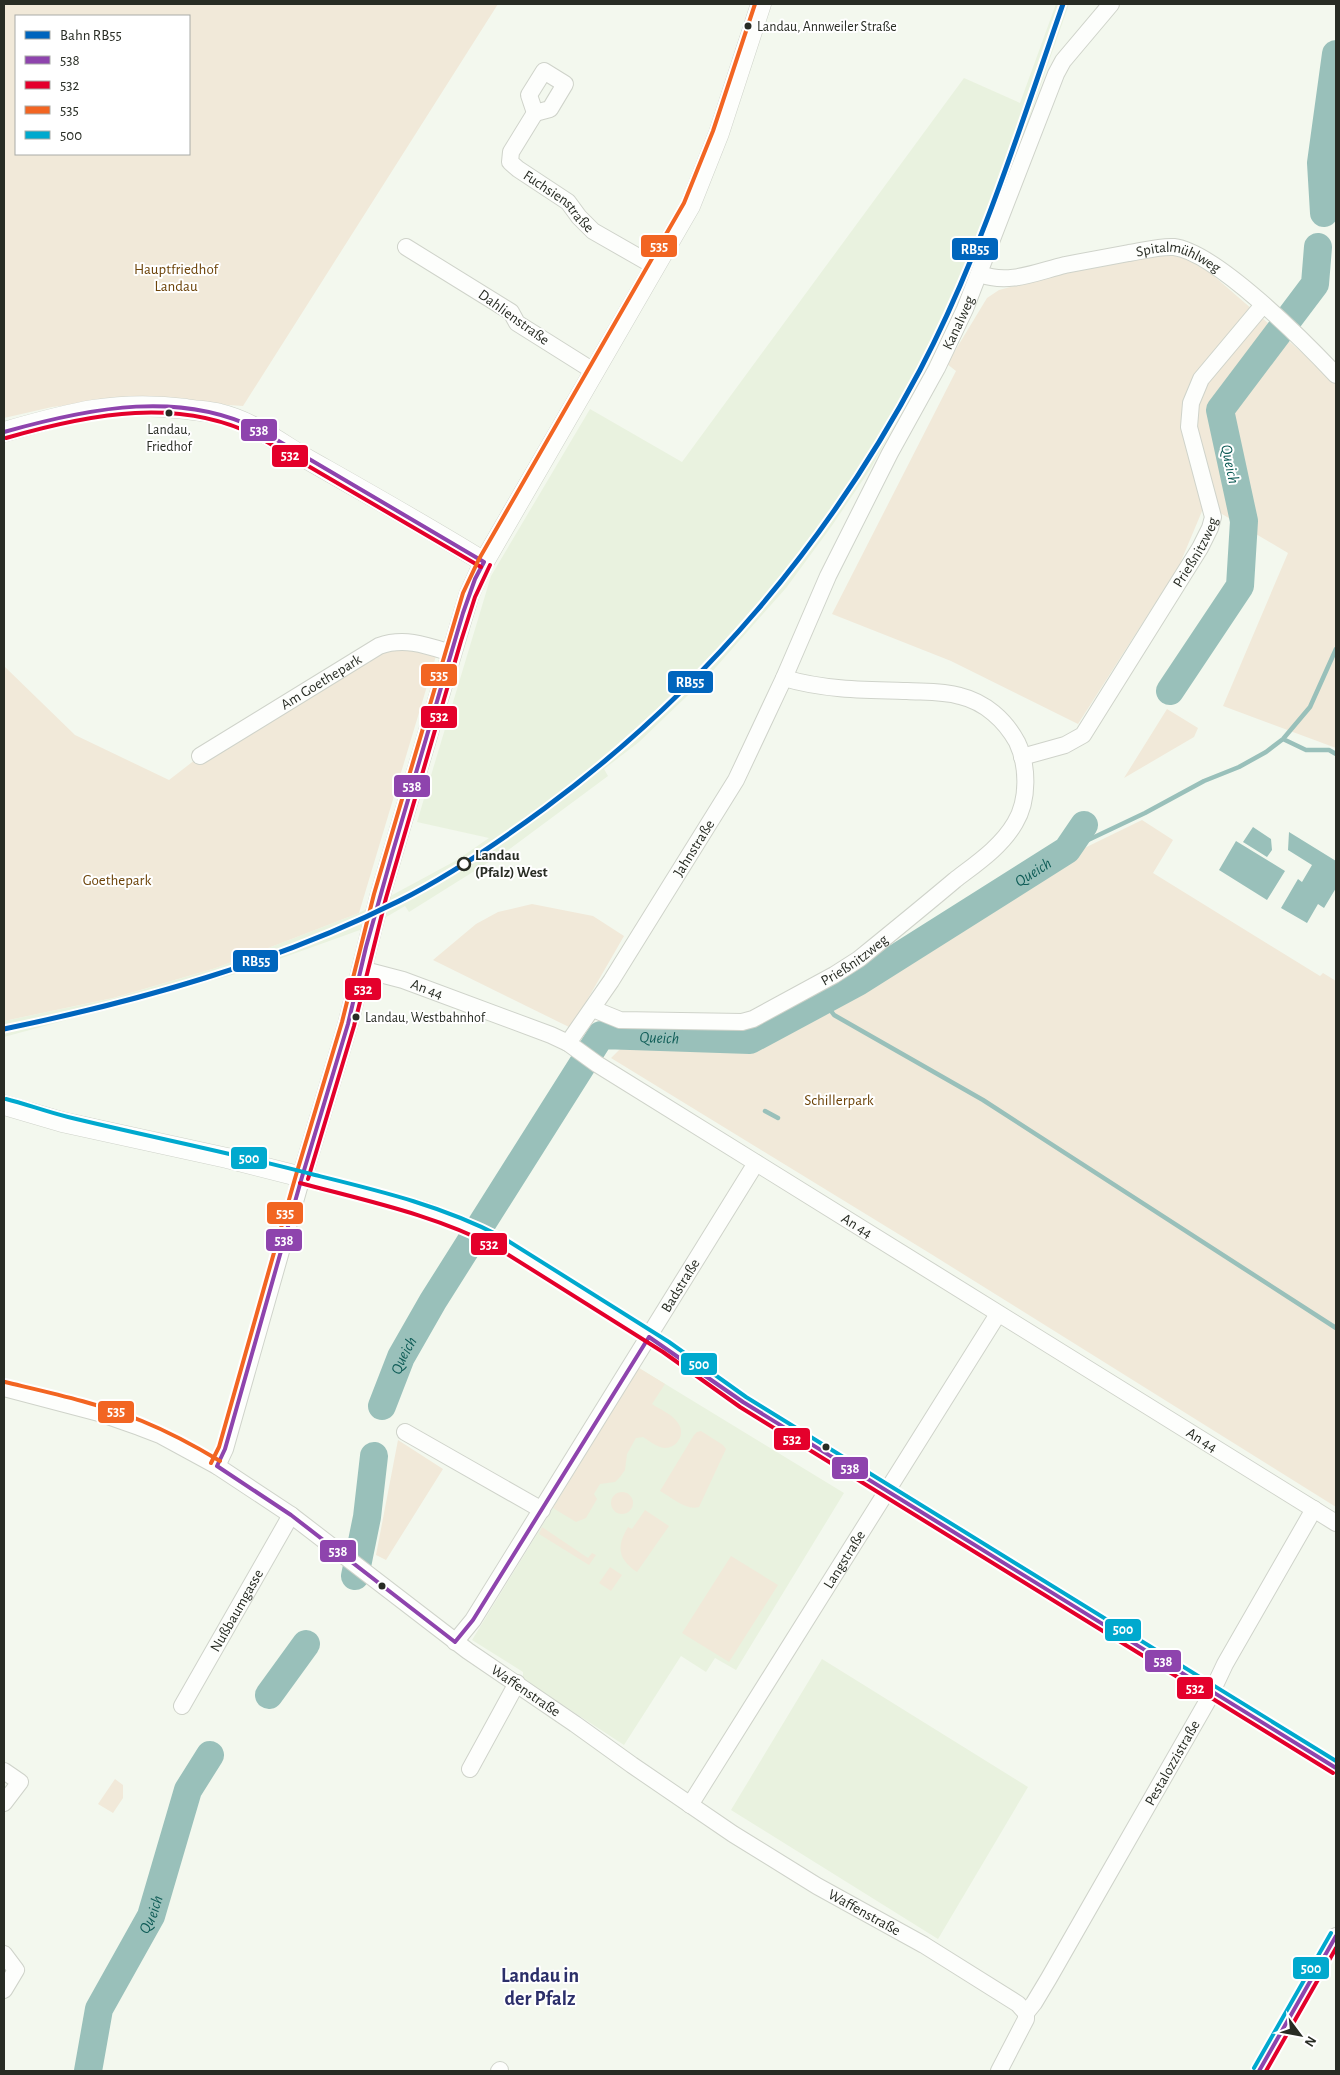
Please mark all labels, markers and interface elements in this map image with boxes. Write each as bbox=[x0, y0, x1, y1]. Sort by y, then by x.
legend bbox=[15, 15, 190, 155]
place label: Landau, Annweiler Straße bbox=[757, 20, 897, 34]
marker: Landau, Annweiler Straße bbox=[743, 21, 753, 31]
text: Bahn RB55 bbox=[60, 28, 122, 43]
text: 538 bbox=[60, 53, 80, 68]
text: 532 bbox=[60, 78, 79, 93]
text: 535 bbox=[60, 103, 79, 118]
text: 500 bbox=[60, 128, 82, 143]
street label: Fuchsienstraße bbox=[521, 168, 597, 236]
line badge: 535 bbox=[640, 234, 678, 258]
line badge: RB55 bbox=[951, 237, 999, 261]
street label: Spitalmühlweg bbox=[1135, 239, 1224, 276]
text: 535 bbox=[650, 240, 668, 254]
text: RB55 bbox=[961, 243, 989, 257]
park label: Hauptfriedhof Landau bbox=[134, 262, 219, 294]
street label: Dahlienstraße bbox=[475, 287, 552, 348]
street label: Kanalweg bbox=[940, 293, 978, 352]
marker: Landau, Friedhof bbox=[164, 408, 174, 418]
line badge: 538 bbox=[240, 418, 278, 442]
place label: Landau, Friedhof bbox=[146, 423, 192, 454]
text: 538 bbox=[250, 424, 269, 438]
water label: Queich bbox=[1217, 443, 1242, 485]
line badge: 532 bbox=[271, 444, 309, 468]
text: 532 bbox=[281, 449, 300, 463]
street label: Prießnitzweg bbox=[1170, 515, 1221, 590]
street label: Am Goethepark bbox=[278, 652, 364, 712]
line badge: 535 bbox=[420, 663, 458, 687]
text: 535 bbox=[430, 669, 448, 683]
line badge: RB55 bbox=[667, 670, 714, 694]
text: RB55 bbox=[676, 676, 704, 690]
line badge: 532 bbox=[420, 705, 458, 729]
text: 532 bbox=[430, 710, 449, 724]
line badge: 538 bbox=[393, 774, 431, 798]
text: 538 bbox=[403, 780, 422, 794]
street label: Jahnstraße bbox=[671, 817, 717, 879]
place label: Landau (Pfalz) West bbox=[475, 848, 548, 880]
water label: Queich bbox=[1012, 855, 1054, 891]
marker: Landau (Pfalz) West bbox=[457, 857, 471, 871]
park label: Goethepark bbox=[83, 873, 151, 888]
street label: Prießnitzweg bbox=[819, 931, 891, 989]
line badge: RB55 bbox=[232, 949, 279, 973]
text: RB55 bbox=[242, 955, 270, 969]
line badge: 532 bbox=[344, 977, 382, 1001]
street label: An 44 bbox=[409, 977, 445, 1002]
text: 532 bbox=[354, 983, 373, 997]
place label: Landau, Westbahnhof bbox=[365, 1011, 486, 1025]
marker: Landau, Westbahnhof bbox=[351, 1012, 361, 1022]
water label: Queich bbox=[639, 1029, 679, 1047]
park label: Schillerpark bbox=[804, 1093, 874, 1108]
line badge: 500 bbox=[230, 1146, 268, 1170]
text: 500 bbox=[239, 1152, 259, 1166]
line badge: 535 bbox=[266, 1201, 304, 1225]
text: 535 bbox=[276, 1207, 294, 1221]
street label: An 44 bbox=[839, 1211, 875, 1241]
line badge: 538 bbox=[265, 1228, 303, 1252]
line badge: 532 bbox=[470, 1232, 508, 1256]
text: 538 bbox=[275, 1234, 294, 1248]
text: 532 bbox=[480, 1238, 499, 1252]
street label: Badstraße bbox=[658, 1256, 703, 1315]
water label: Queich bbox=[388, 1334, 420, 1377]
line badge: 500 bbox=[680, 1352, 718, 1376]
text: 500 bbox=[689, 1358, 709, 1372]
line badge: 535 bbox=[97, 1400, 135, 1424]
text: 535 bbox=[107, 1405, 125, 1419]
street label: An 44 bbox=[1184, 1425, 1220, 1455]
line badge: 532 bbox=[773, 1427, 811, 1451]
text: 532 bbox=[783, 1433, 802, 1447]
unlabelled marker bbox=[821, 1442, 831, 1452]
line badge: 538 bbox=[831, 1456, 869, 1480]
text: 538 bbox=[841, 1462, 860, 1476]
street label: Langstraße bbox=[821, 1528, 868, 1591]
line badge: 538 bbox=[319, 1539, 357, 1563]
text: 538 bbox=[329, 1545, 348, 1559]
street label: Nußbaumgasse bbox=[208, 1567, 266, 1655]
unlabelled marker bbox=[377, 1581, 387, 1591]
line badge: 500 bbox=[1104, 1618, 1142, 1642]
text: 500 bbox=[1113, 1623, 1133, 1637]
line badge: 538 bbox=[1144, 1649, 1182, 1673]
text: 538 bbox=[1154, 1655, 1173, 1669]
street label: Waffenstraße bbox=[488, 1662, 563, 1720]
line badge: 532 bbox=[1176, 1676, 1214, 1700]
text: 532 bbox=[1186, 1682, 1205, 1696]
street label: Pestalozzistraße bbox=[1142, 1718, 1203, 1808]
street label: Waffenstraße bbox=[826, 1887, 903, 1939]
water label: Queich bbox=[136, 1894, 166, 1937]
line badge: 500 bbox=[1292, 1956, 1330, 1980]
text: 500 bbox=[1301, 1962, 1321, 1976]
district label: Landau in der Pfalz bbox=[501, 1966, 579, 2009]
north arrow bbox=[1275, 2010, 1325, 2060]
text: N bbox=[1302, 2034, 1319, 2049]

